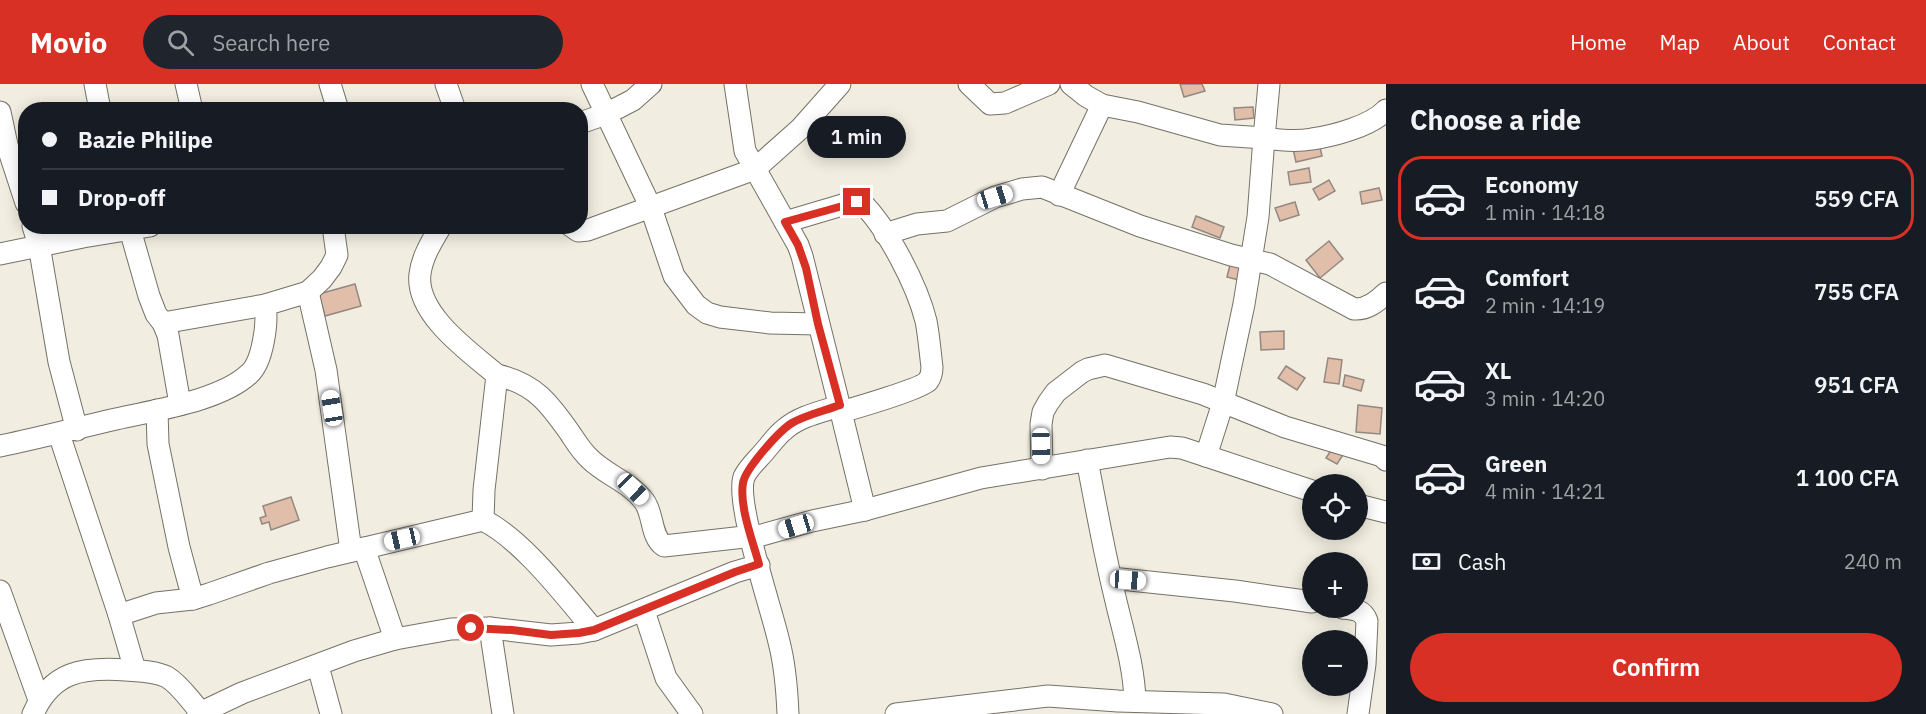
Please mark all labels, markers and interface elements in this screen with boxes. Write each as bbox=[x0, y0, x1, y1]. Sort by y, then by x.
search box bbox=[143, 15, 563, 69]
text: Movio bbox=[30, 24, 107, 61]
icon: search bbox=[164, 26, 197, 59]
text: Search here bbox=[212, 28, 330, 57]
text: Home bbox=[1570, 28, 1627, 56]
text: Map bbox=[1660, 28, 1700, 56]
text: About bbox=[1733, 28, 1790, 56]
text: Contact bbox=[1823, 28, 1896, 56]
text: Choose a ride bbox=[1410, 102, 1581, 137]
callout: 1 min bbox=[808, 115, 906, 157]
text: 1 min bbox=[831, 123, 882, 150]
text: Bazie Philipe bbox=[78, 125, 213, 154]
text: Economy bbox=[1485, 170, 1579, 199]
icon: car bbox=[1413, 171, 1467, 225]
text: Drop-off bbox=[78, 183, 165, 212]
car bbox=[975, 183, 1015, 211]
text: 559 CFA bbox=[1814, 184, 1899, 213]
route end bbox=[843, 188, 870, 215]
text: 1 min · 14:18 bbox=[1485, 199, 1605, 226]
text: Comfort bbox=[1485, 263, 1569, 292]
icon: car bbox=[1413, 264, 1467, 318]
text: 755 CFA bbox=[1814, 277, 1899, 306]
text: 2 min · 14:19 bbox=[1485, 292, 1605, 319]
text: XL bbox=[1485, 356, 1511, 385]
icon: car bbox=[1413, 357, 1467, 411]
text: 951 CFA bbox=[1814, 370, 1899, 399]
text: 3 min · 14:20 bbox=[1485, 385, 1605, 412]
car bbox=[320, 389, 344, 427]
car bbox=[1032, 428, 1050, 464]
text: Green bbox=[1485, 449, 1547, 478]
icon: car bbox=[1413, 450, 1467, 504]
text: 1 100 CFA bbox=[1796, 463, 1899, 492]
car bbox=[614, 470, 652, 508]
map controls bbox=[1302, 474, 1368, 696]
button: locate bbox=[1302, 474, 1368, 540]
text: 4 min · 14:21 bbox=[1485, 478, 1605, 505]
car bbox=[776, 512, 816, 540]
car bbox=[382, 526, 422, 552]
icon: cash bbox=[1410, 545, 1443, 578]
text: Cash bbox=[1458, 547, 1507, 576]
text: 240 m bbox=[1844, 548, 1902, 575]
button: + bbox=[1302, 552, 1368, 618]
car bbox=[1109, 570, 1147, 590]
route start bbox=[457, 614, 484, 641]
button: − bbox=[1302, 630, 1368, 696]
button: Confirm bbox=[1410, 633, 1902, 702]

